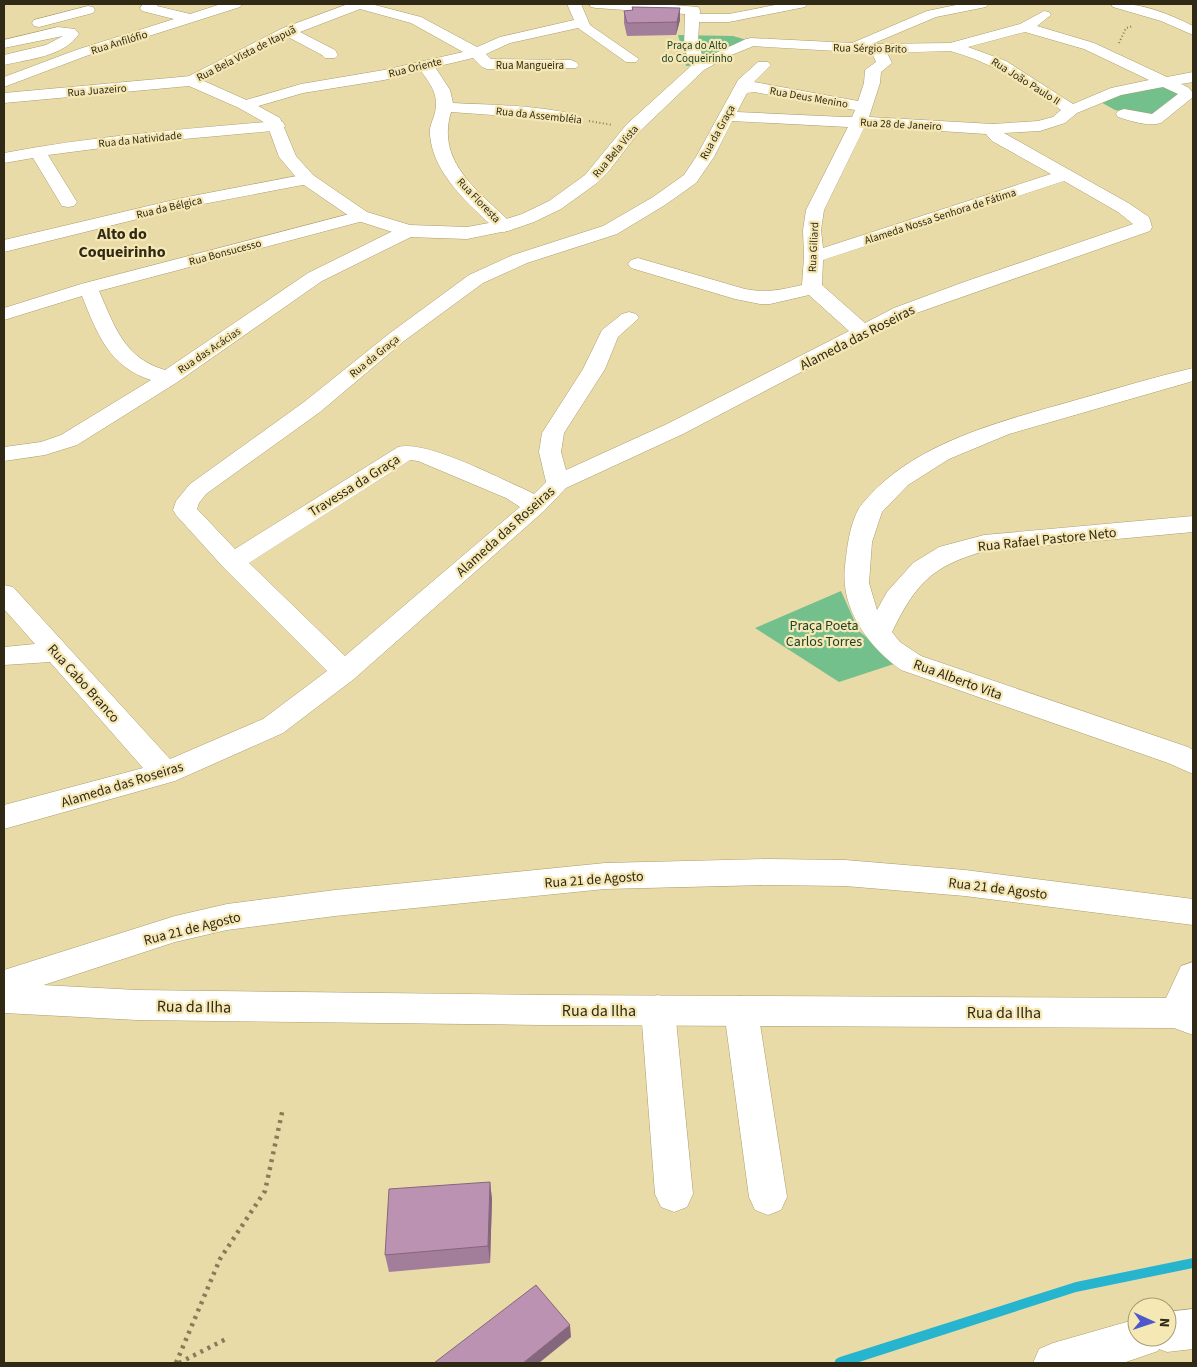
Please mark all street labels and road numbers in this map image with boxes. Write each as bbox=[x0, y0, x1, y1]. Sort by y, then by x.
street label: Rua Bela Vista de Itapuã bbox=[194, 22, 299, 85]
street label: Rua Anfilófio bbox=[89, 27, 149, 58]
street label: Rua Sérgio Brito bbox=[833, 40, 907, 57]
street label: Rua Oriente bbox=[387, 54, 444, 81]
street label: Rua João Paulo II bbox=[988, 54, 1063, 109]
street label: Rua Mangueira bbox=[496, 58, 564, 73]
street label: Rua Juazeiro bbox=[67, 80, 127, 101]
street label: Rua Deus Menino bbox=[769, 83, 849, 112]
street label: Rua da Graça bbox=[696, 102, 739, 162]
street label: Rua da Assembléia bbox=[495, 104, 583, 127]
street label: Rua 28 de Janeiro bbox=[860, 115, 942, 134]
street label: Rua Bela Vista bbox=[589, 122, 642, 181]
street label: Rua da Natividade bbox=[98, 128, 183, 151]
street label: Rua Floresta bbox=[454, 175, 504, 226]
street label: Alameda Nossa Senhora de Fátima bbox=[862, 185, 1018, 248]
street label: Rua da Bélgica bbox=[135, 193, 204, 222]
street label: Rua Giliard bbox=[805, 221, 822, 273]
street label: Rua Bonsucesso bbox=[187, 236, 263, 269]
street label: Alameda das Roseiras bbox=[796, 300, 919, 376]
street label: Rua das Acácias bbox=[175, 324, 244, 377]
street label: Rua da Graça bbox=[346, 332, 402, 381]
street label: Travessa da Graça bbox=[305, 450, 404, 522]
street label: Alameda das Roseiras bbox=[452, 482, 560, 582]
street label: Rua Rafael Pastore Neto bbox=[977, 523, 1117, 557]
street label: Rua Cabo Branco bbox=[42, 640, 124, 727]
street label: Rua Alberto Vita bbox=[910, 655, 1005, 705]
street label: Alameda das Roseiras bbox=[59, 757, 186, 813]
street label: Rua 21 de Agosto bbox=[544, 867, 644, 893]
street label: Rua 21 de Agosto bbox=[947, 873, 1048, 905]
street label: Rua 21 de Agosto bbox=[142, 907, 243, 951]
street label: Rua da Ilha bbox=[157, 995, 231, 1019]
street label: Rua da Ilha bbox=[562, 1000, 636, 1022]
street label: Rua da Ilha bbox=[967, 1002, 1041, 1024]

